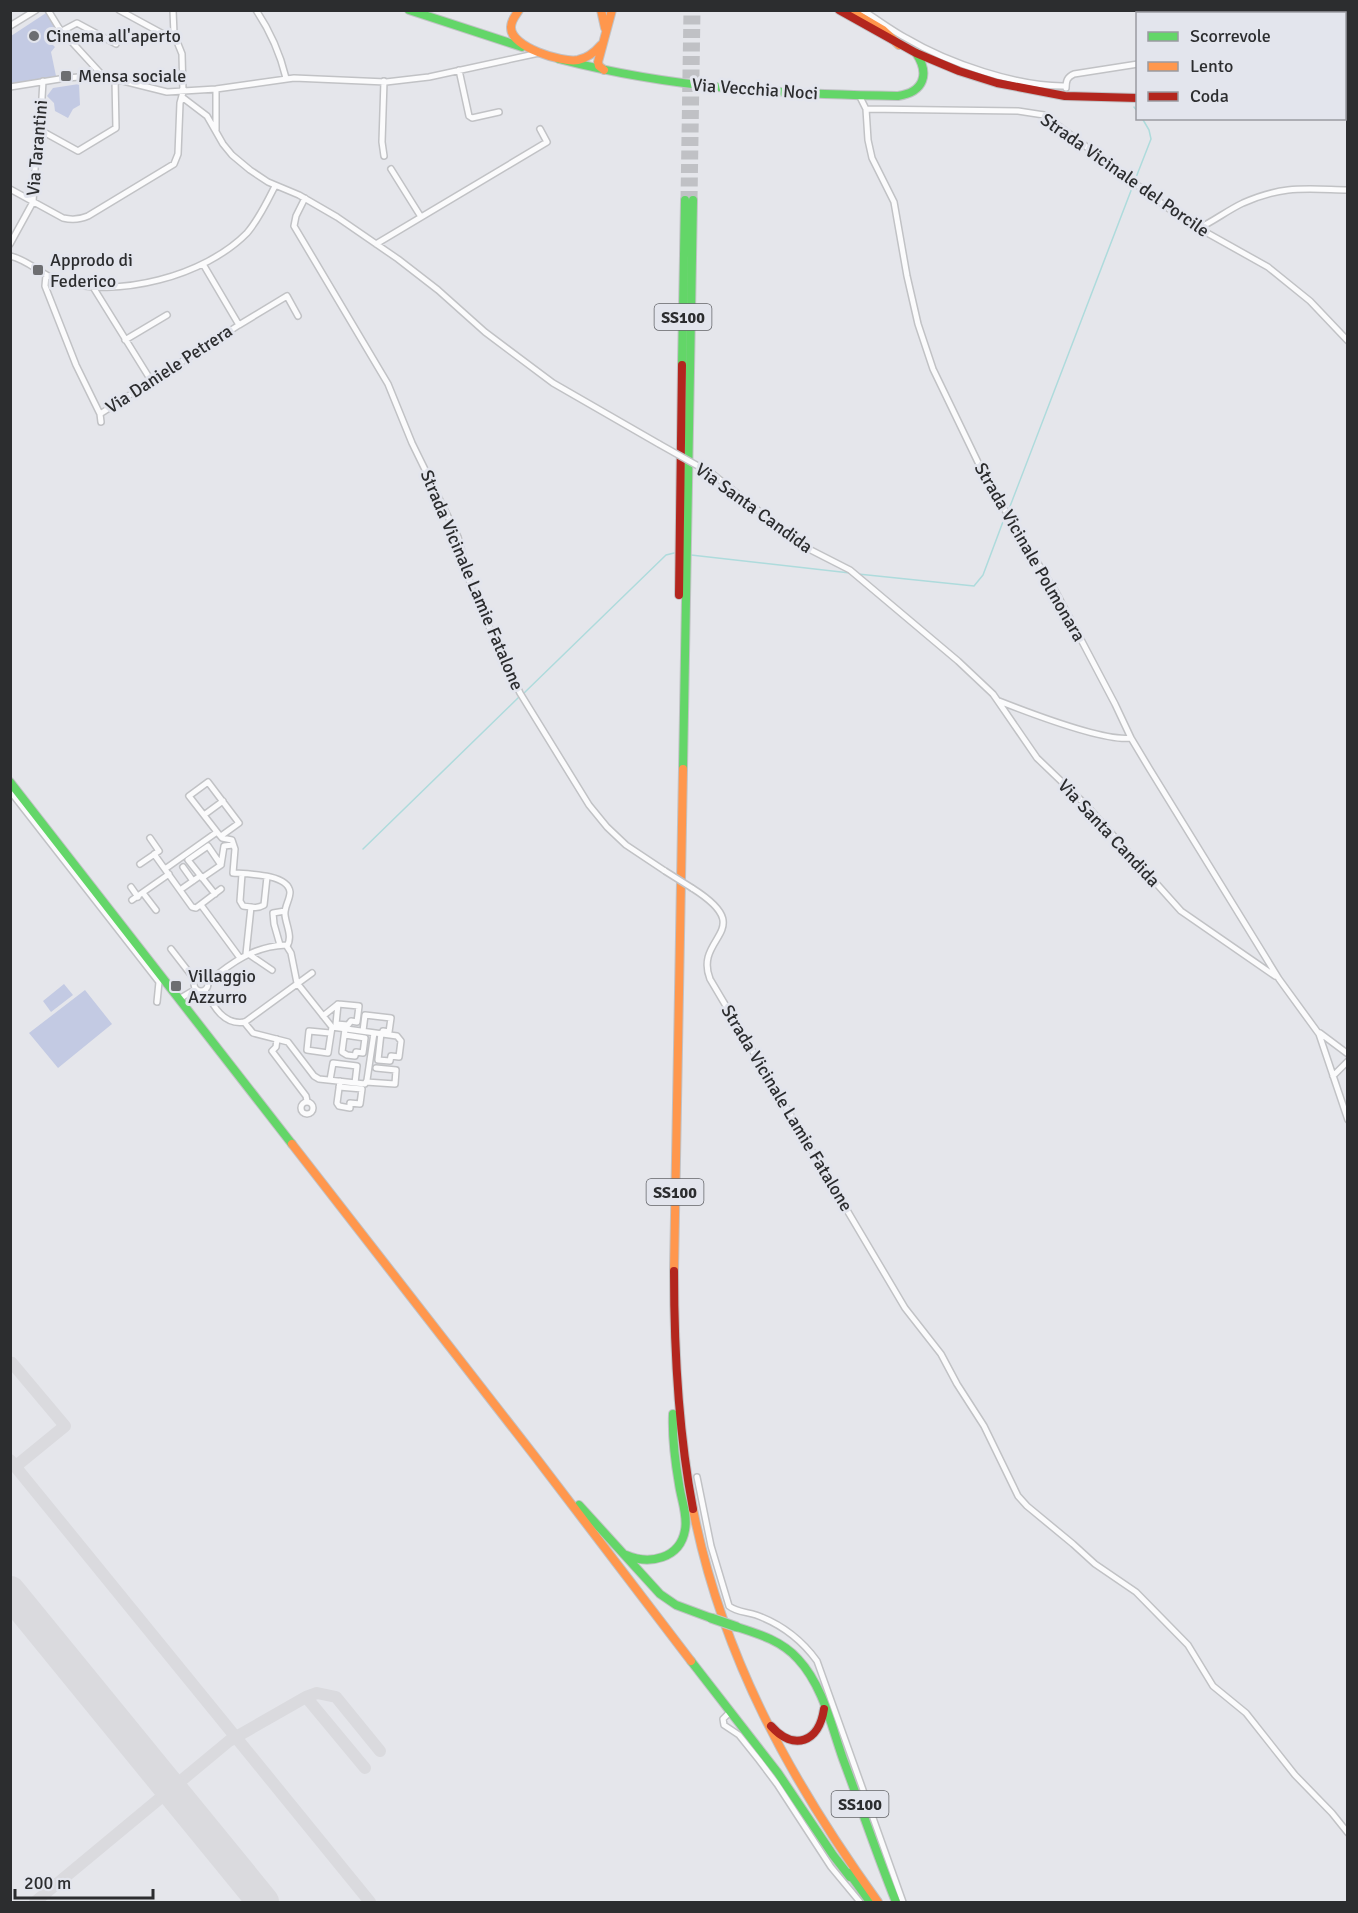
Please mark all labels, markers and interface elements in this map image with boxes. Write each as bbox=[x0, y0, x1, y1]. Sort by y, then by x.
legend bbox=[1136, 12, 1346, 120]
place label: Cinema all'aperto bbox=[46, 25, 181, 47]
text: Scorrevole bbox=[1190, 25, 1271, 47]
marker: Cinema all'aperto bbox=[27, 29, 41, 43]
text: Lento bbox=[1190, 55, 1233, 77]
place label: Mensa sociale bbox=[78, 65, 186, 87]
marker: Mensa sociale bbox=[59, 69, 73, 83]
street label: Via Vecchia Noci bbox=[691, 74, 819, 104]
text: Coda bbox=[1190, 85, 1229, 107]
street label: Via Tarantini bbox=[22, 99, 52, 197]
street label: Strada Vicinale del Porcile bbox=[1036, 108, 1214, 242]
place label: Approdo di Federico bbox=[50, 249, 133, 292]
marker: Approdo di Federico bbox=[31, 263, 45, 277]
road number: SS100 bbox=[654, 304, 712, 330]
street label: Via Daniele Petrera bbox=[102, 320, 236, 418]
street label: Via Santa Candida bbox=[691, 458, 817, 558]
street label: Strada Vicinale Polmonara bbox=[970, 459, 1090, 645]
street label: Strada Vicinale Lamie Fatalone bbox=[416, 467, 528, 693]
street label: Via Santa Candida bbox=[1053, 775, 1165, 891]
place label: Villaggio Azzurro bbox=[188, 965, 256, 1008]
marker: Villaggio Azzurro bbox=[169, 979, 183, 993]
street label: Strada Vicinale Lamie Fatalone bbox=[716, 1001, 858, 1215]
road number: SS100 bbox=[646, 1179, 704, 1205]
road number: SS100 bbox=[832, 1791, 888, 1817]
scale bar bbox=[15, 1862, 153, 1900]
text: 200 m bbox=[24, 1872, 71, 1894]

